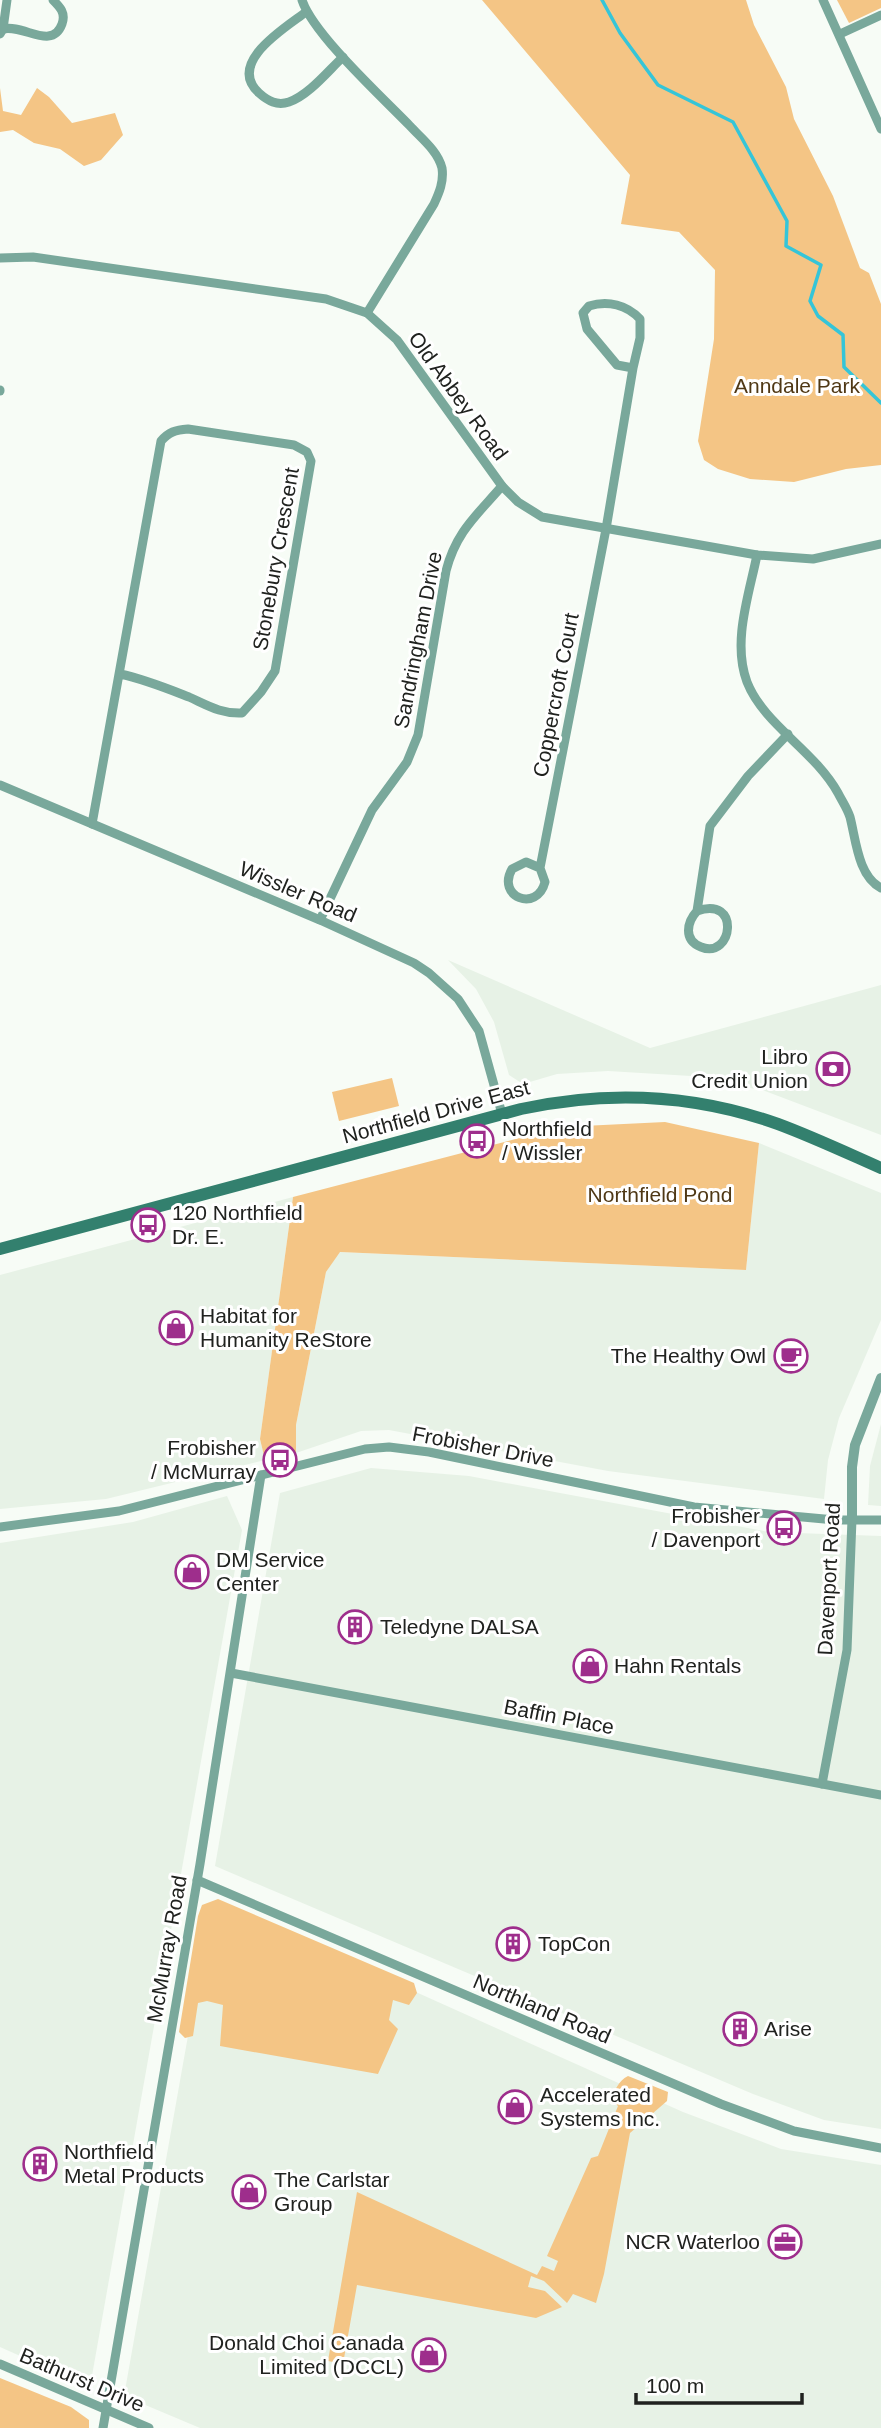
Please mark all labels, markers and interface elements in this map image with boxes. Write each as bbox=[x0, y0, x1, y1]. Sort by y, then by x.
street label: Old Abbey Road bbox=[404, 327, 513, 464]
park label: Anndale Park bbox=[734, 374, 861, 397]
street label: Stonebury Crescent bbox=[248, 465, 303, 652]
street label: Sandringham Drive bbox=[389, 549, 446, 730]
street label: Coppercroft Court bbox=[528, 611, 583, 779]
street label: Wissler Road bbox=[236, 857, 360, 927]
place label: Libro Credit Union bbox=[691, 1045, 808, 1092]
bank icon: Libro Credit Union bbox=[814, 1050, 852, 1088]
street label: Northfield Drive East bbox=[340, 1075, 532, 1148]
place label: Northfield / Wissler bbox=[502, 1117, 592, 1164]
bus stop icon: Northfield / Wissler bbox=[458, 1122, 496, 1160]
park label: Northfield Pond bbox=[588, 1183, 732, 1206]
place label: 120 Northfield Dr. E. bbox=[172, 1201, 303, 1248]
bus stop icon: 120 Northfield Dr. E. bbox=[129, 1206, 167, 1244]
place label: Habitat for Humanity ReStore bbox=[200, 1304, 372, 1351]
shop icon: Habitat for Humanity ReStore bbox=[157, 1309, 195, 1347]
cafe icon: The Healthy Owl bbox=[772, 1337, 810, 1375]
place label: The Healthy Owl bbox=[611, 1344, 766, 1367]
street label: Frobisher Drive bbox=[410, 1422, 556, 1471]
place label: Frobisher / McMurray bbox=[151, 1436, 257, 1483]
bus stop icon: Frobisher / McMurray bbox=[261, 1441, 299, 1479]
street label: Davenport Road bbox=[813, 1502, 844, 1656]
place label: Frobisher / Davenport bbox=[651, 1504, 760, 1551]
bus stop icon: Frobisher / Davenport bbox=[765, 1509, 803, 1547]
place label: DM Service Center bbox=[216, 1548, 325, 1595]
shop icon: DM Service Center bbox=[173, 1553, 211, 1591]
building icon: Teledyne DALSA bbox=[336, 1608, 374, 1646]
place label: Teledyne DALSA bbox=[380, 1615, 539, 1638]
shop icon: Hahn Rentals bbox=[571, 1647, 609, 1685]
place label: Hahn Rentals bbox=[614, 1654, 741, 1677]
street label: Baffin Place bbox=[502, 1695, 616, 1738]
street label: McMurray Road bbox=[142, 1873, 191, 2024]
building icon: TopCon bbox=[494, 1925, 532, 1963]
place label: TopCon bbox=[538, 1932, 610, 1955]
street label: Northland Road bbox=[470, 1969, 614, 2048]
building icon: Arise bbox=[721, 2010, 759, 2048]
place label: Arise bbox=[764, 2017, 812, 2040]
place label: Accelerated Systems Inc. bbox=[540, 2083, 660, 2130]
shop icon: Accelerated Systems Inc. bbox=[496, 2088, 534, 2126]
place label: Northfield Metal Products bbox=[64, 2140, 204, 2187]
building icon: Northfield Metal Products bbox=[21, 2145, 59, 2183]
place label: The Carlstar Group bbox=[274, 2168, 390, 2215]
shop icon: The Carlstar Group bbox=[230, 2173, 268, 2211]
office icon: NCR Waterloo bbox=[766, 2223, 804, 2261]
place label: NCR Waterloo bbox=[625, 2230, 760, 2253]
place label: Donald Choi Canada Limited (DCCL) bbox=[209, 2331, 404, 2378]
shop icon: Donald Choi Canada Limited (DCCL) bbox=[410, 2336, 448, 2374]
street label: Bathurst Drive bbox=[16, 2343, 148, 2416]
scale bar bbox=[636, 2362, 802, 2406]
text: 100 m bbox=[646, 2374, 704, 2397]

